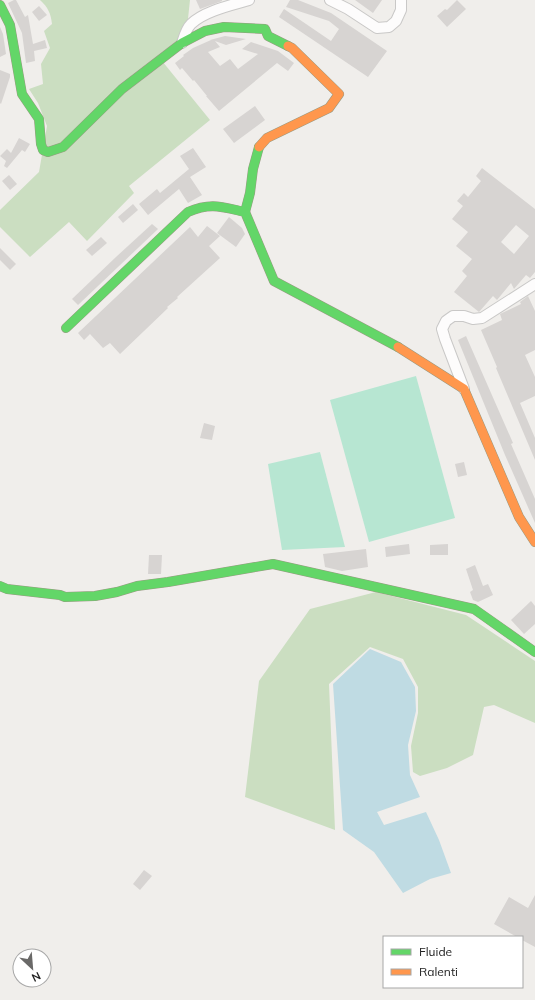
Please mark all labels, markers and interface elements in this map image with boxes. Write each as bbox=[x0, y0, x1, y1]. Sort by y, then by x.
legend bbox=[383, 936, 523, 988]
text: Fluide bbox=[419, 944, 452, 959]
north arrow bbox=[12, 948, 52, 988]
text: Ralenti bbox=[419, 964, 458, 979]
text: N bbox=[30, 969, 43, 985]

